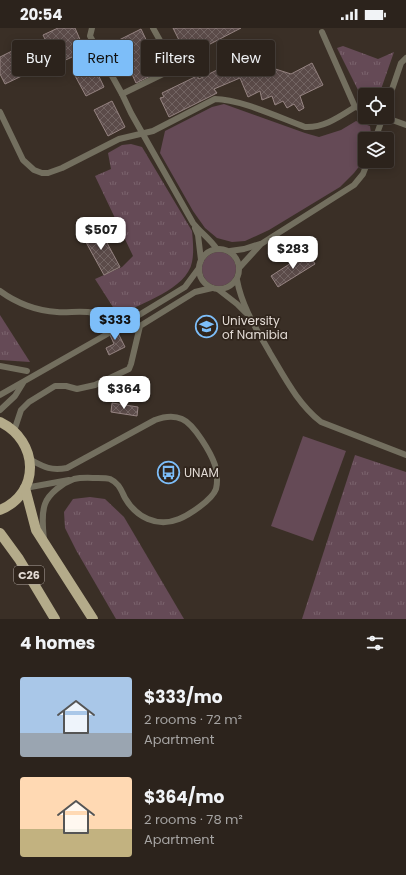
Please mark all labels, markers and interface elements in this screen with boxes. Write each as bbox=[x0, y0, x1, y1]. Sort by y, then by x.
text: 20:54 bbox=[20, 4, 63, 25]
chip: Buy bbox=[12, 40, 65, 76]
chip: Rent bbox=[73, 40, 133, 76]
chip: Filters bbox=[141, 40, 209, 76]
chip: New bbox=[217, 40, 275, 76]
map controls bbox=[358, 88, 394, 168]
button: locate bbox=[358, 88, 394, 124]
button: layers bbox=[358, 132, 394, 168]
pin: $507 bbox=[77, 217, 125, 251]
text: $507 bbox=[85, 220, 117, 239]
pin: $283 bbox=[269, 236, 317, 270]
text: $283 bbox=[277, 239, 309, 258]
pin: $333 bbox=[91, 307, 139, 341]
text: $333 bbox=[99, 310, 131, 329]
place label: University of Namibia bbox=[222, 312, 288, 343]
school or university icon: University of Namibia bbox=[194, 314, 220, 340]
pin: $364 bbox=[100, 376, 148, 410]
text: $364 bbox=[107, 379, 141, 398]
bus stop icon: UNAM bbox=[155, 459, 181, 485]
place label: UNAM bbox=[184, 464, 219, 481]
road number: C26 bbox=[14, 566, 44, 584]
text: 4 homes bbox=[20, 631, 95, 655]
icon: filters bbox=[364, 632, 386, 654]
text: $333/mo bbox=[144, 685, 223, 709]
icon: home bbox=[52, 693, 100, 741]
text: 2 rooms · 72 m² bbox=[144, 710, 242, 729]
text: Apartment bbox=[144, 730, 214, 749]
text: $364/mo bbox=[144, 785, 224, 809]
icon: home bbox=[52, 793, 100, 841]
text: 2 rooms · 78 m² bbox=[144, 810, 243, 829]
text: Apartment bbox=[144, 830, 214, 849]

